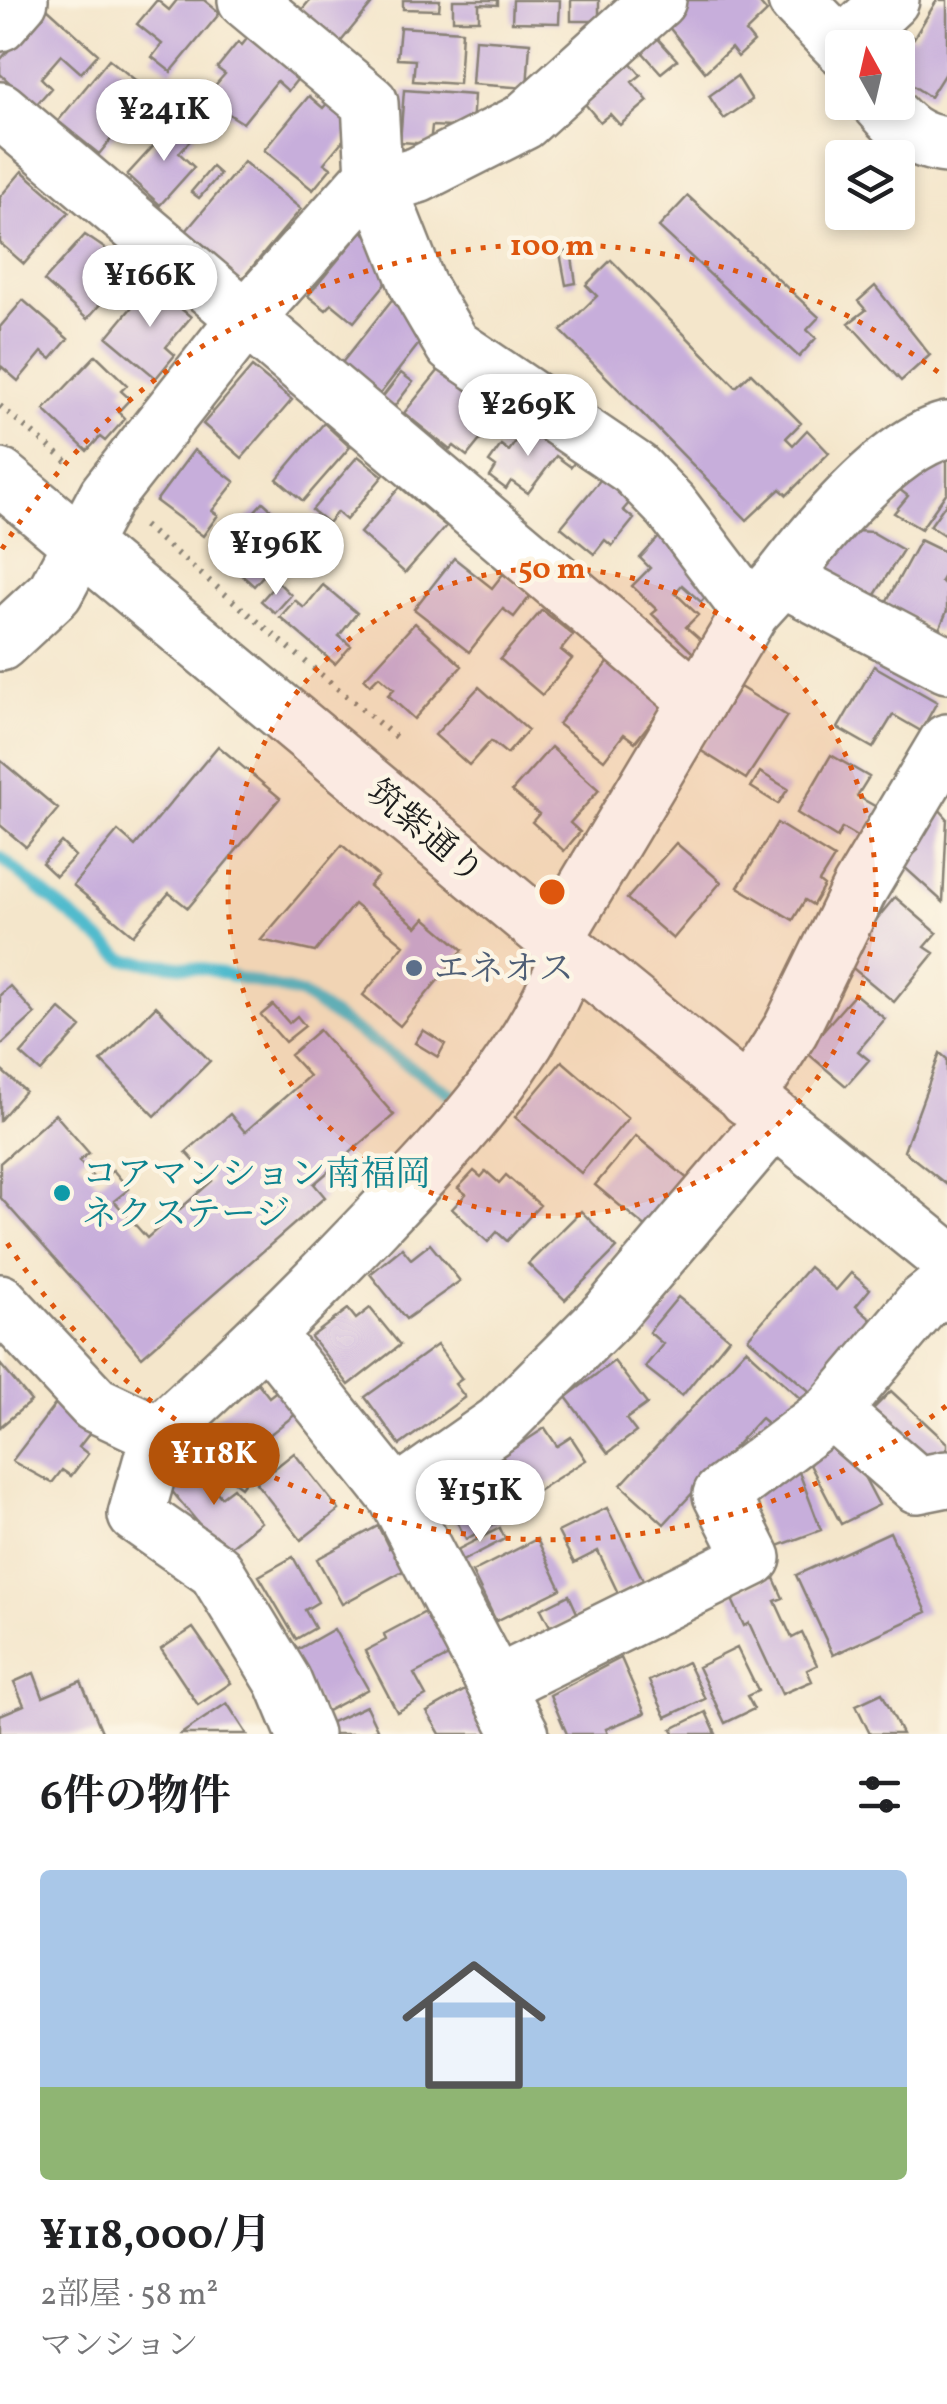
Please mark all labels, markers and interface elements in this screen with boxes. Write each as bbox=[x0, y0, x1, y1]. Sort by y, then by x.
north arrow bbox=[825, 30, 915, 120]
map controls bbox=[825, 30, 915, 230]
pin: ¥241K bbox=[94, 79, 234, 164]
text: ¥241K bbox=[118, 89, 210, 133]
button: layers bbox=[825, 140, 915, 230]
text: 100 m bbox=[510, 226, 594, 268]
pin: ¥166K bbox=[80, 245, 220, 330]
text: ¥166K bbox=[104, 255, 196, 299]
pin: ¥269K bbox=[458, 374, 598, 459]
text: ¥269K bbox=[480, 384, 576, 428]
pin: ¥196K bbox=[206, 513, 346, 598]
text: ¥196K bbox=[230, 523, 322, 567]
text: 50 m bbox=[518, 549, 586, 591]
street label: 筑紫通り bbox=[355, 770, 493, 897]
centre of rings bbox=[534, 874, 570, 910]
place label: エネオス bbox=[434, 947, 574, 995]
marker: エネオス bbox=[403, 957, 425, 979]
place label: コアマンション南福岡 ネクステージ bbox=[82, 1152, 430, 1240]
marker: コアマンション南福岡 ネクステージ bbox=[51, 1182, 73, 1204]
pin: ¥118K bbox=[144, 1423, 284, 1508]
text: ¥118K bbox=[171, 1433, 257, 1477]
pin: ¥151K bbox=[410, 1460, 550, 1545]
text: ¥151K bbox=[438, 1470, 522, 1514]
icon: filters bbox=[852, 1767, 907, 1822]
text: 6件の物件 bbox=[40, 1769, 231, 1828]
icon: home bbox=[384, 1935, 564, 2115]
text: ¥118,000/月 bbox=[40, 2208, 271, 2267]
text: 2部屋 · 58 m² bbox=[40, 2274, 218, 2318]
text: マンション bbox=[40, 2325, 199, 2369]

